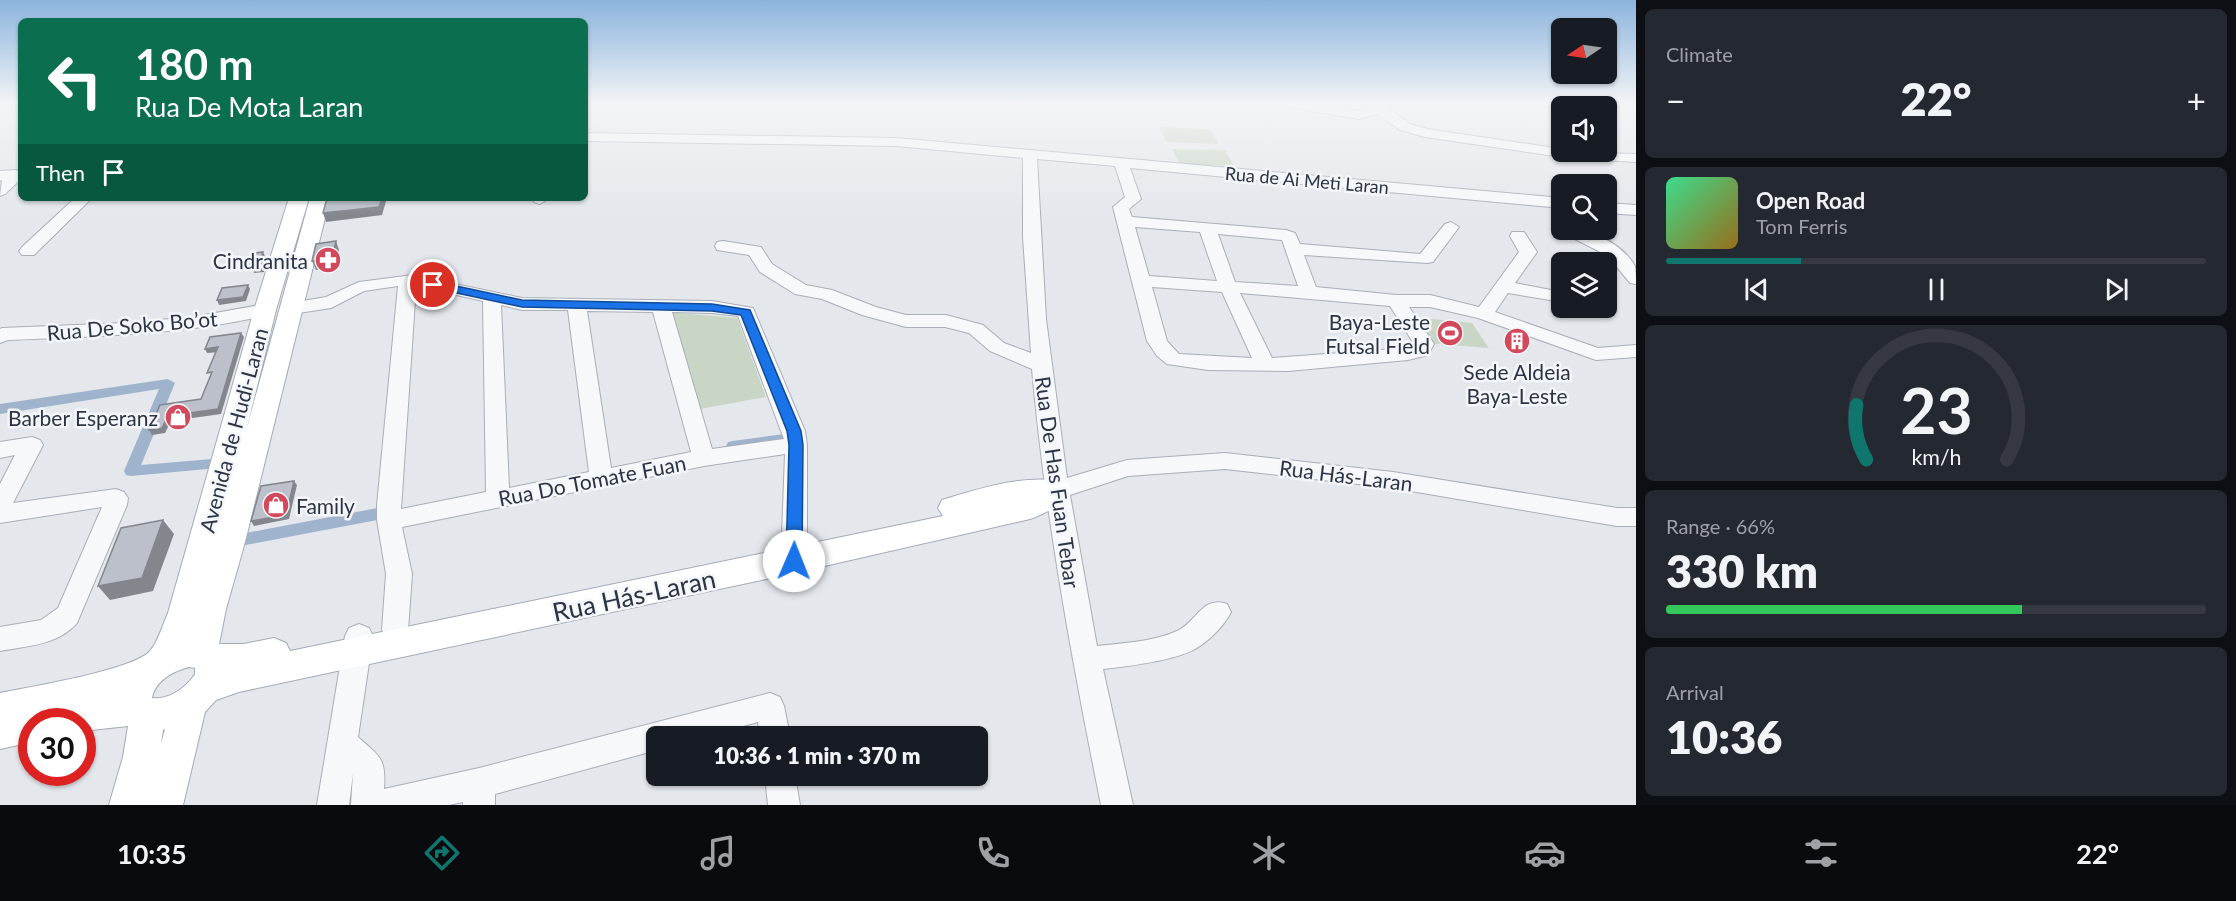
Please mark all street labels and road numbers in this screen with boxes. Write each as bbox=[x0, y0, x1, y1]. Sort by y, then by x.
street label: Rua de Ai Meti Laran bbox=[1224, 162, 1390, 198]
street label: Rua De Soko Bo’ot bbox=[46, 305, 219, 345]
street label: Avenida de Hudi-Laran bbox=[194, 325, 272, 535]
street label: Rua De Has Fuan Tebar bbox=[1031, 374, 1085, 590]
street label: Rua Do Tomate Fuan bbox=[496, 450, 688, 510]
street label: Rua Hás-Laran bbox=[1278, 454, 1414, 496]
street label: Rua Hás-Laran bbox=[549, 562, 719, 628]

